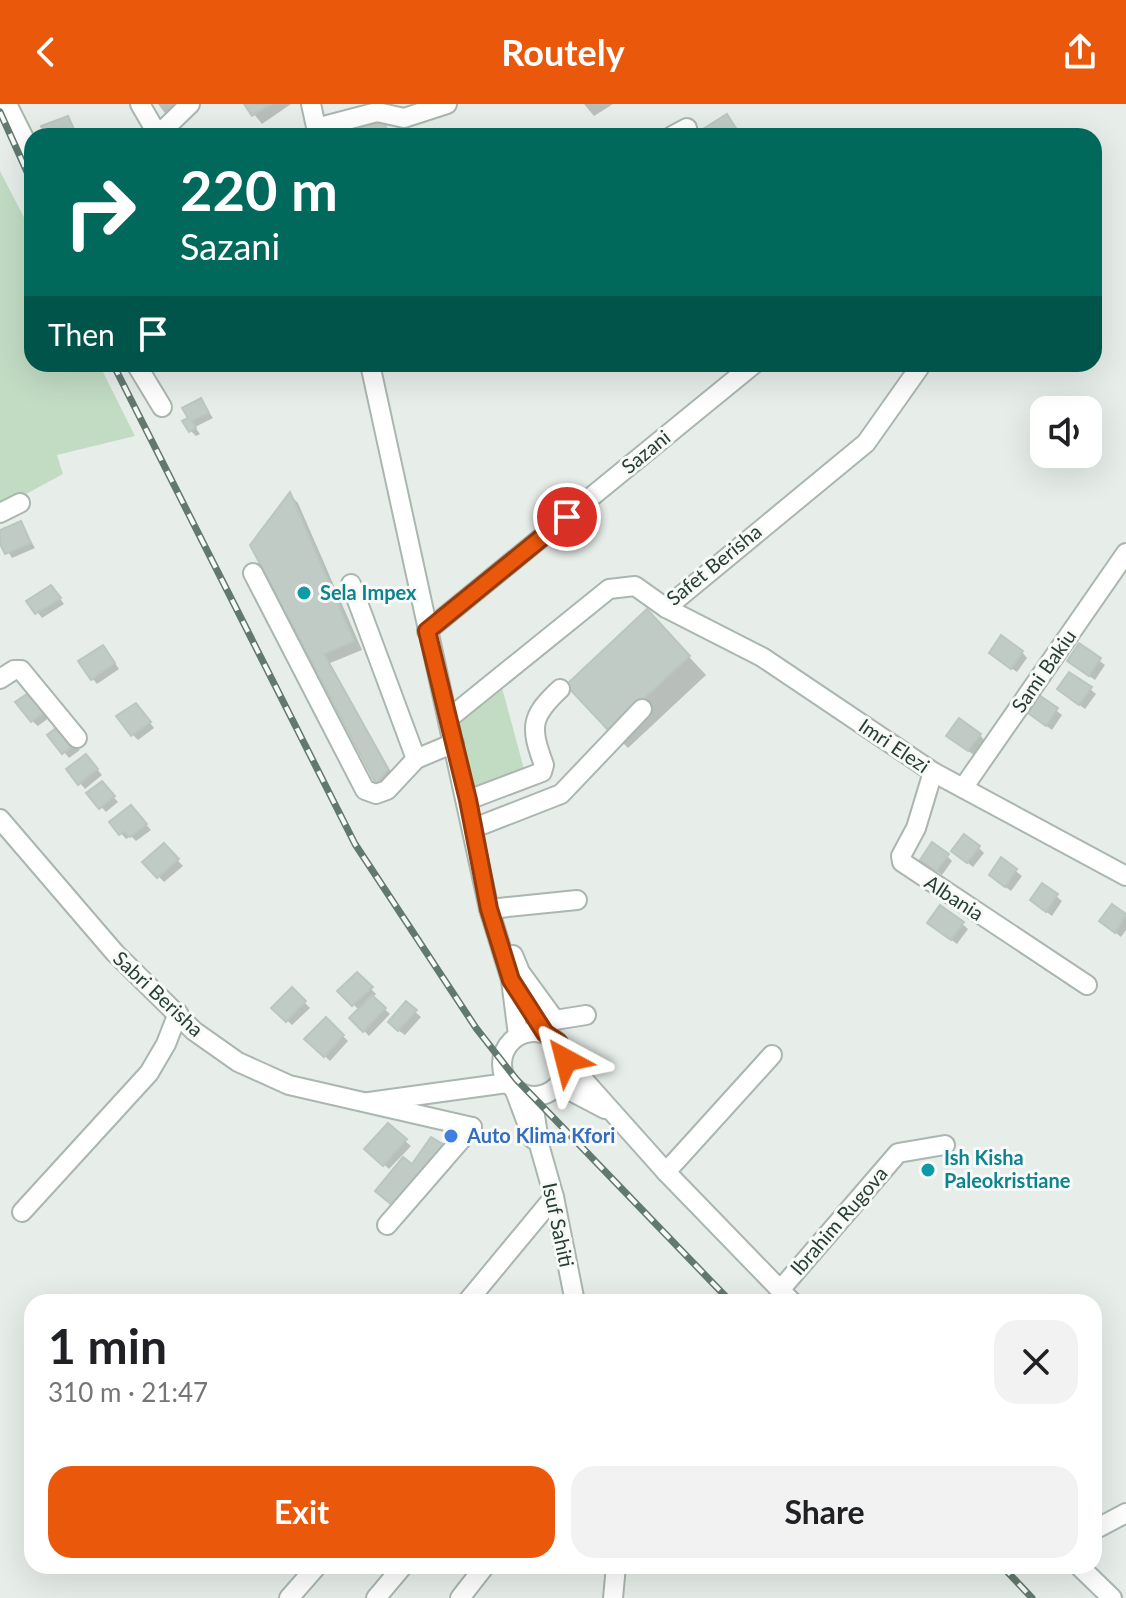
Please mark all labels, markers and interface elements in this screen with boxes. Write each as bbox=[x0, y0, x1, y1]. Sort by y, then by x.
icon: back bbox=[24, 30, 68, 74]
text: Routely bbox=[501, 30, 625, 74]
icon: share bbox=[1058, 30, 1102, 74]
text: 220 m bbox=[180, 156, 338, 223]
icon: right bbox=[48, 160, 152, 264]
text: Sazani bbox=[180, 224, 280, 268]
icon: arrive bbox=[131, 312, 175, 356]
text: Then bbox=[48, 316, 115, 352]
map controls bbox=[1030, 396, 1102, 468]
button: sound bbox=[1030, 396, 1102, 468]
street label: Sazani bbox=[616, 424, 675, 478]
pin bbox=[533, 483, 601, 551]
icon: arrive bbox=[545, 495, 589, 539]
street label: Safet Berisha bbox=[661, 519, 766, 610]
place label: Sela Impex bbox=[320, 580, 417, 604]
marker: Sela Impex bbox=[295, 584, 313, 602]
street label: Sami Bakiu bbox=[1006, 624, 1080, 717]
street label: Imri Elezi bbox=[855, 713, 934, 777]
street label: Albania bbox=[921, 869, 988, 925]
street label: Sabri Berisha bbox=[109, 946, 209, 1041]
position arrow bbox=[524, 1018, 608, 1102]
place label: Auto Klima Kfori bbox=[466, 1123, 615, 1147]
marker: Auto Klima Kfori bbox=[442, 1127, 460, 1145]
place label: Ish Kisha Paleokristiane bbox=[944, 1145, 1071, 1192]
street label: Ibrahim Rugova bbox=[785, 1161, 892, 1279]
marker: Ish Kisha Paleokristiane bbox=[919, 1161, 937, 1179]
street label: Isuf Sahiti bbox=[538, 1180, 580, 1269]
text: 1 min bbox=[48, 1317, 167, 1374]
button: close bbox=[994, 1320, 1078, 1404]
text: 310 m · 21:47 bbox=[48, 1376, 208, 1408]
button: Exit bbox=[48, 1466, 555, 1558]
button: Share bbox=[571, 1466, 1078, 1558]

